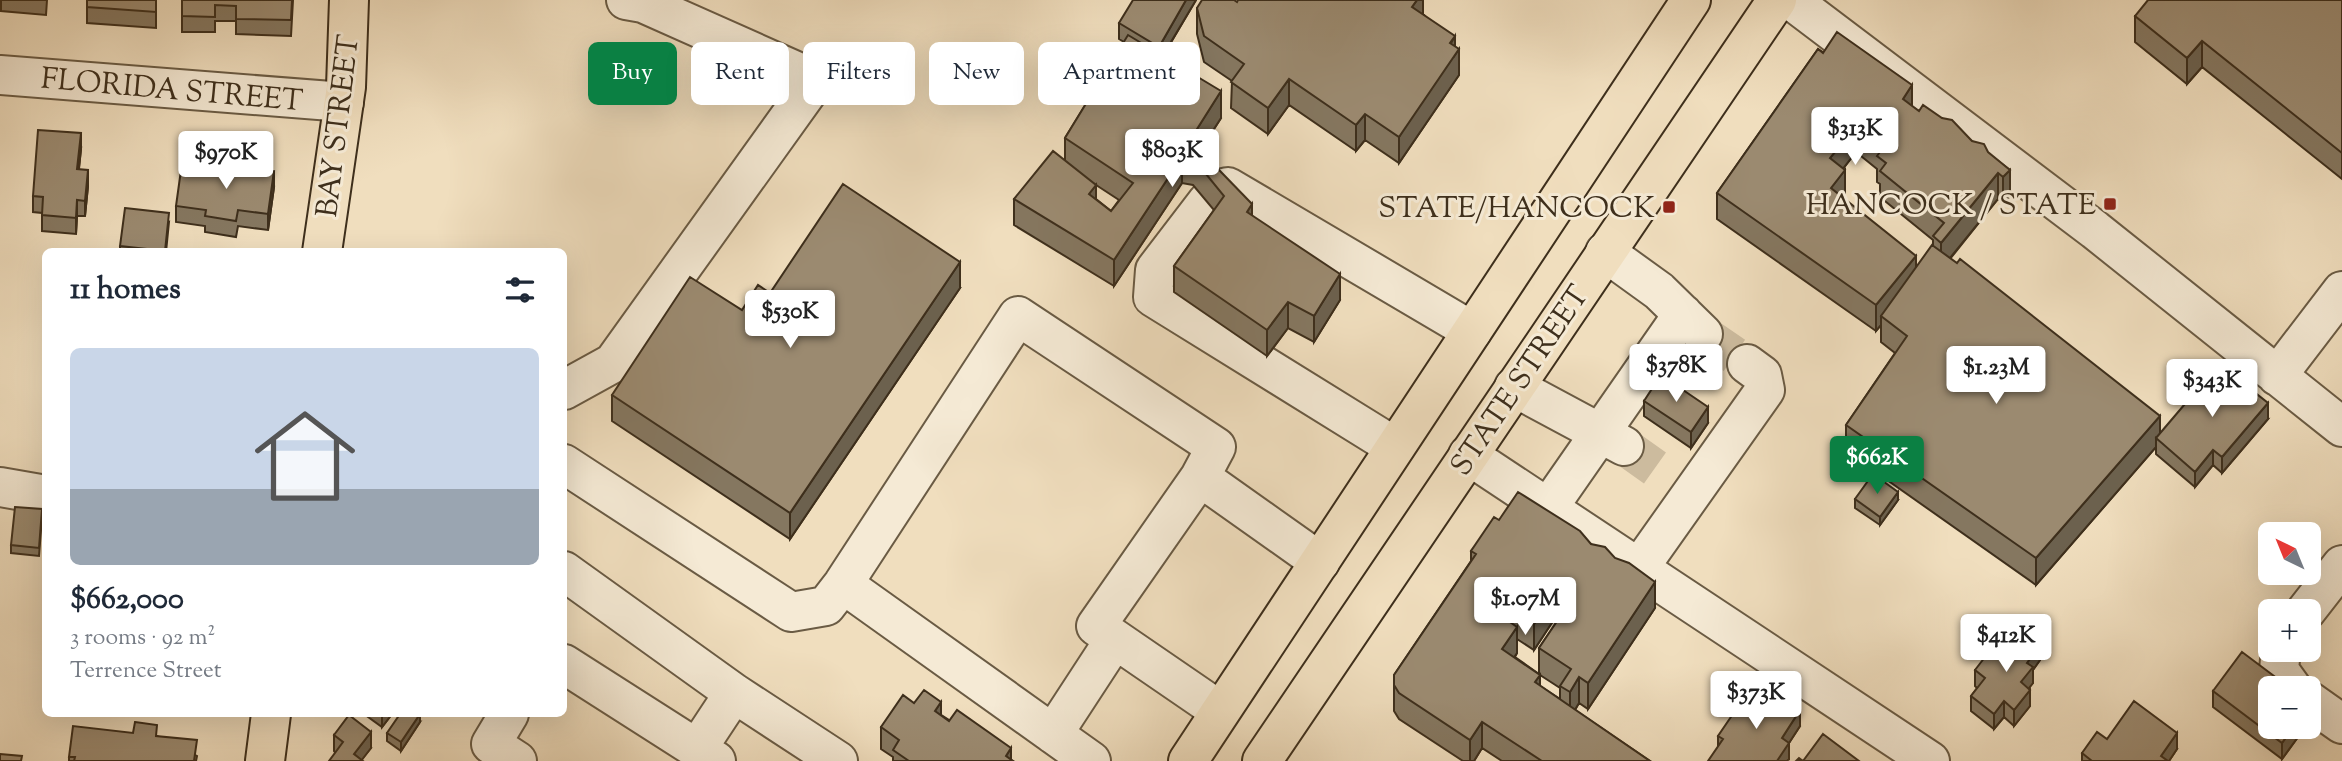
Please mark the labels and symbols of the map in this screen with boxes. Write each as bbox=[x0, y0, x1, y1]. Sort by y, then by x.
street label: BAY STREET bbox=[307, 33, 372, 220]
street label: FLORIDA STREET bbox=[39, 59, 304, 124]
pin: $313K bbox=[1806, 108, 1904, 167]
pin: $803K bbox=[1123, 130, 1221, 189]
pin: $970K bbox=[177, 132, 275, 191]
place label: HANCOCK / STATE bbox=[1806, 185, 2096, 228]
place label: STATE/HANCOCK bbox=[1378, 188, 1655, 231]
marker: HANCOCK / STATE bbox=[2102, 196, 2118, 212]
marker: STATE/HANCOCK bbox=[1661, 199, 1677, 215]
street label: STATE STREET bbox=[1441, 278, 1601, 485]
pin: $530K bbox=[741, 290, 839, 350]
pin: $378K bbox=[1627, 344, 1725, 404]
pin: $1.23M bbox=[1939, 346, 2053, 406]
pin: $343K bbox=[2163, 360, 2261, 419]
pin: $662K bbox=[1828, 436, 1926, 496]
north arrow bbox=[2258, 522, 2320, 584]
pin: $1.07M bbox=[1468, 578, 1582, 637]
pin: $412K bbox=[1957, 614, 2055, 674]
pin: $373K bbox=[1707, 672, 1805, 731]

